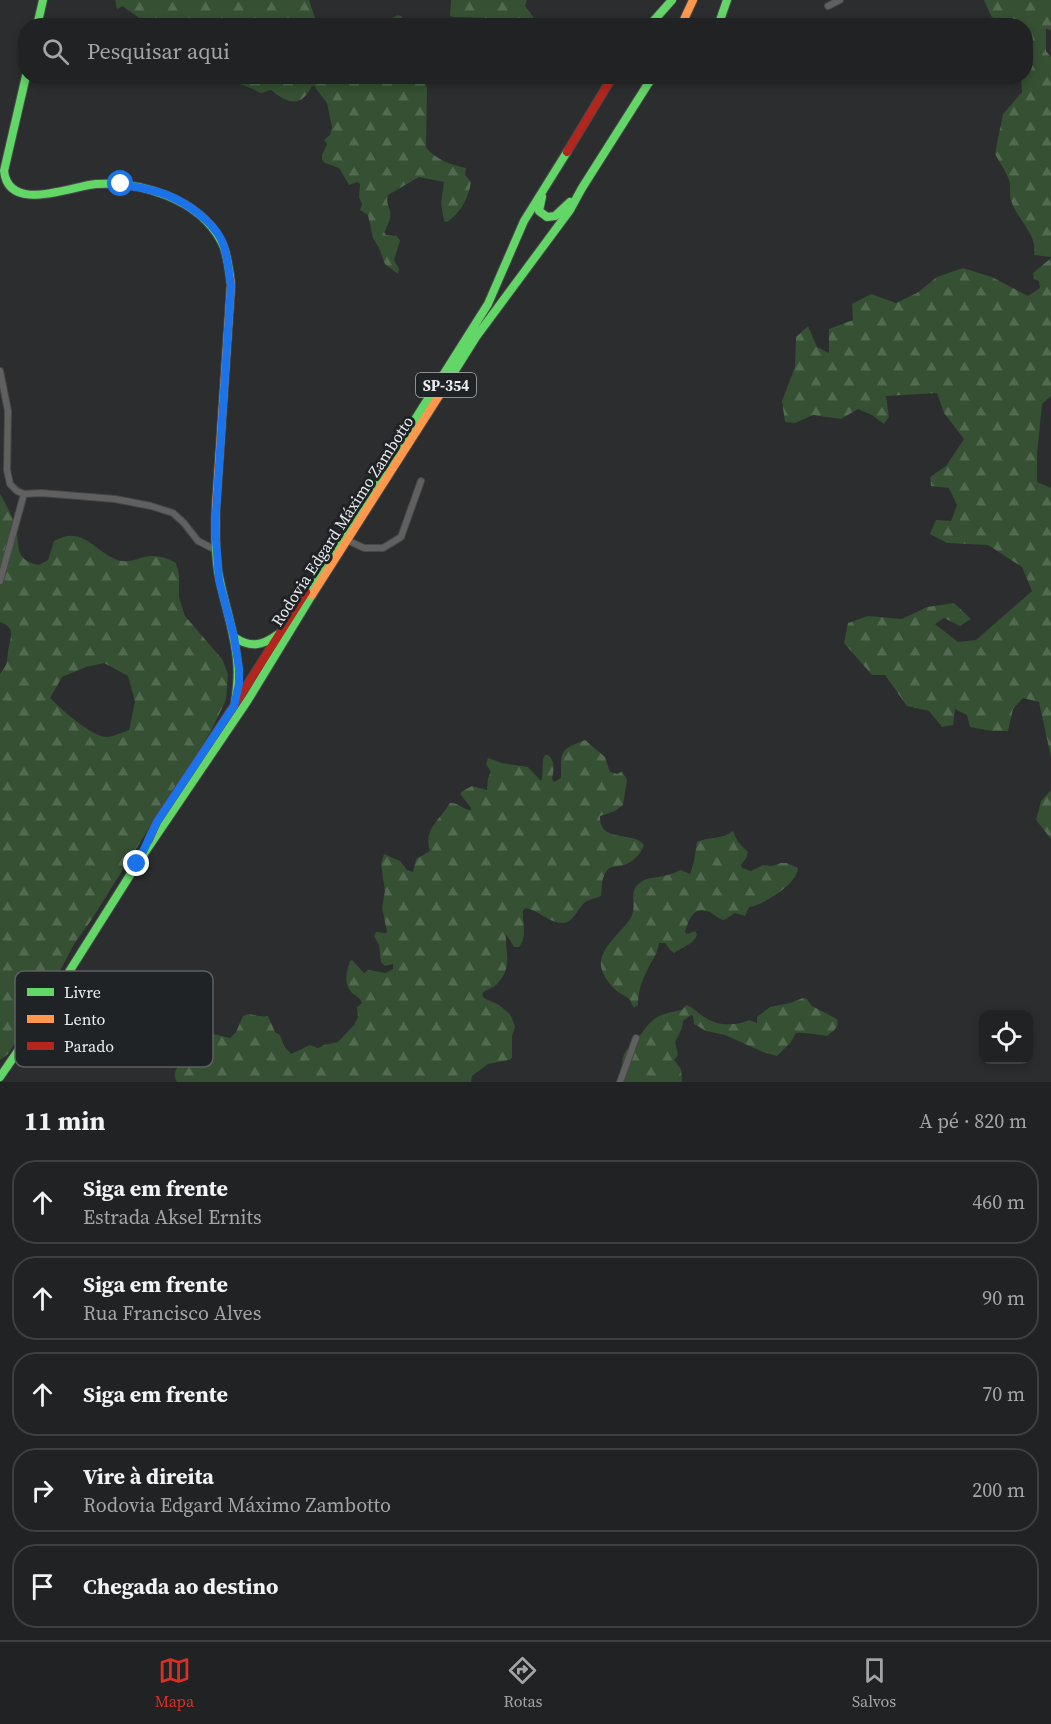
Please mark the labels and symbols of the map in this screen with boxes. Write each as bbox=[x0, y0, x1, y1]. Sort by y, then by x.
route start bbox=[107, 170, 133, 196]
road number: SP-354 bbox=[416, 373, 476, 397]
street label: Rodovia Edgard Máximo Zambotto bbox=[266, 411, 418, 630]
route end bbox=[123, 850, 149, 876]
legend bbox=[15, 971, 213, 1067]
text: Livre bbox=[64, 981, 101, 1003]
text: Lento bbox=[64, 1008, 106, 1030]
text: Parado bbox=[64, 1035, 114, 1057]

